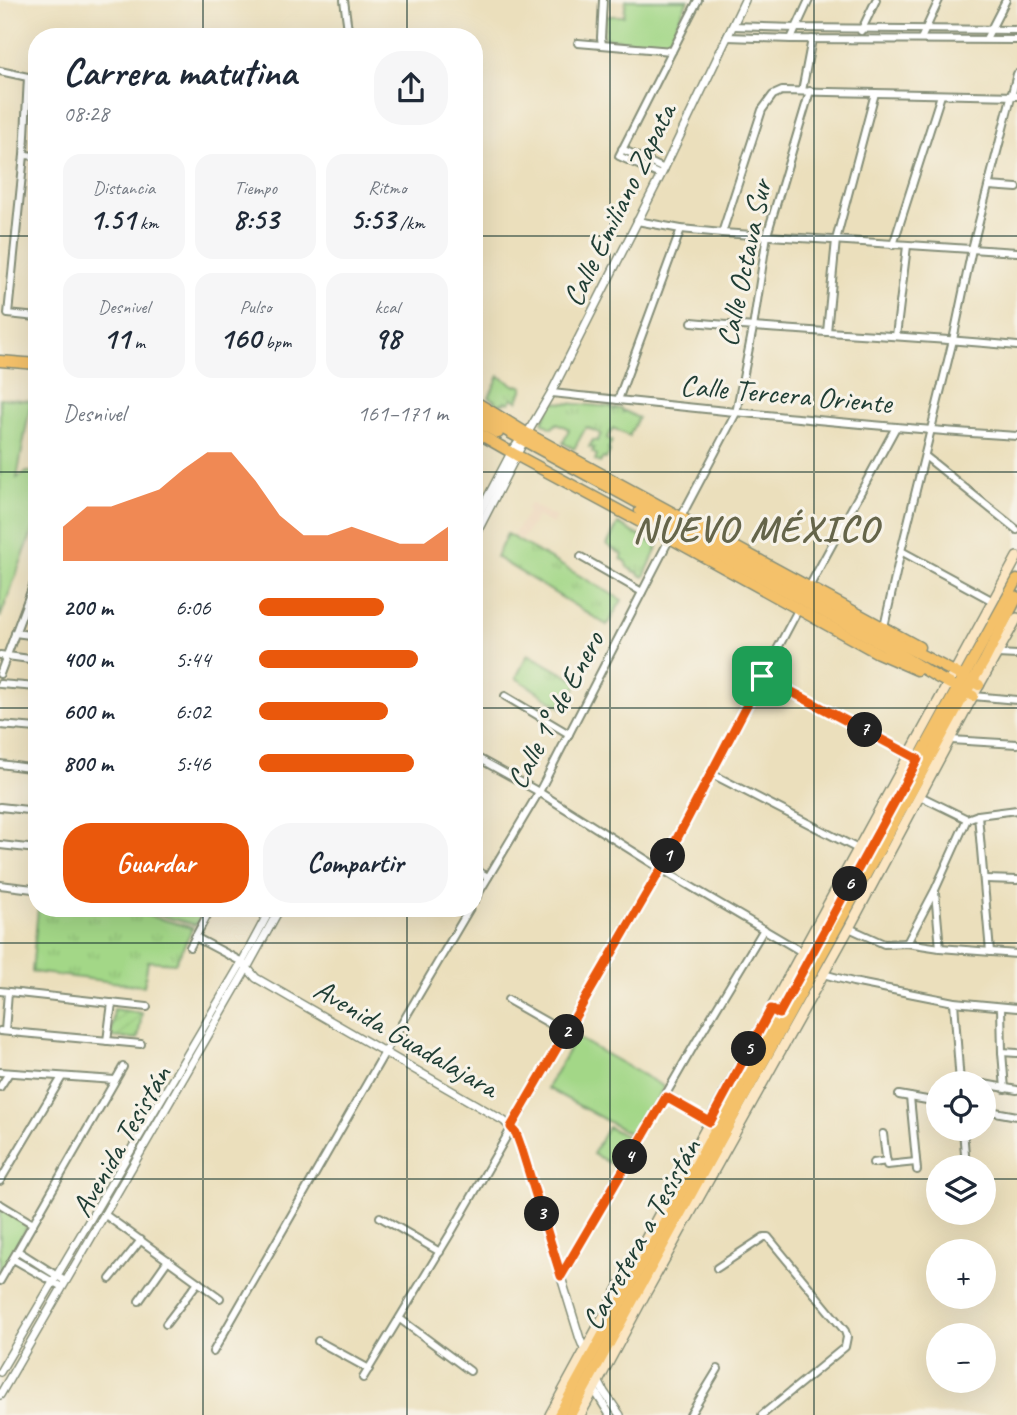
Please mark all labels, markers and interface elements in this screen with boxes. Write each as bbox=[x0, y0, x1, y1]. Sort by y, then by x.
text: Carrera matutina bbox=[63, 49, 297, 96]
button: share bbox=[374, 51, 448, 125]
street label: Calle Emiliano Zapata bbox=[554, 95, 686, 312]
text: 08:28 bbox=[63, 99, 109, 128]
street label: Calle Octava Sur bbox=[708, 174, 781, 350]
text: Distancia bbox=[93, 176, 155, 200]
text: Tiempo bbox=[234, 176, 277, 200]
text: Ritmo bbox=[368, 176, 406, 200]
text: 1.51 bbox=[89, 200, 135, 238]
text: 8:53 bbox=[233, 200, 278, 238]
text: 5:53 bbox=[350, 200, 395, 238]
text: km bbox=[135, 211, 158, 235]
text: /km bbox=[395, 211, 425, 235]
text: Desnivel bbox=[98, 295, 150, 319]
text: Pulso bbox=[240, 295, 271, 319]
text: kcal bbox=[375, 295, 400, 319]
text: 11 bbox=[103, 319, 130, 357]
text: 160 bbox=[220, 319, 261, 357]
text: 98 bbox=[374, 319, 400, 357]
text: m bbox=[130, 330, 145, 354]
text: bpm bbox=[261, 330, 291, 354]
street label: Calle Tercera Oriente bbox=[679, 366, 895, 422]
text: Desnivel bbox=[63, 399, 125, 428]
text: 161–171 m bbox=[357, 399, 448, 428]
district label: NUEVO MÉXICO bbox=[633, 505, 883, 552]
text: 200 m bbox=[63, 593, 113, 622]
text: 6:06 bbox=[175, 593, 211, 622]
street label: Calle 1° de Enero bbox=[498, 623, 613, 795]
text: 400 m bbox=[63, 645, 113, 674]
text: 5:44 bbox=[175, 645, 211, 674]
pin bbox=[732, 646, 792, 706]
icon: arrive bbox=[743, 657, 781, 695]
text: 600 m bbox=[63, 697, 113, 726]
text: 6:02 bbox=[175, 697, 211, 726]
pin: 7 bbox=[848, 712, 882, 748]
text: 7 bbox=[860, 717, 869, 741]
text: 800 m bbox=[63, 749, 113, 778]
text: 5:46 bbox=[175, 749, 211, 778]
button: Guardar bbox=[63, 823, 249, 903]
button: Compartir bbox=[263, 823, 448, 903]
pin: 1 bbox=[650, 838, 686, 874]
text: 1 bbox=[663, 843, 672, 867]
pin: 6 bbox=[832, 866, 868, 902]
text: 6 bbox=[845, 871, 854, 895]
street label: Avenida Guadalajara bbox=[307, 970, 507, 1107]
pin: 2 bbox=[550, 1014, 584, 1050]
text: 2 bbox=[562, 1019, 571, 1043]
pin: 5 bbox=[732, 1032, 766, 1066]
text: 5 bbox=[744, 1036, 753, 1060]
street label: Avenida Tesistán bbox=[62, 1057, 180, 1223]
map controls bbox=[926, 1071, 996, 1393]
button: locate bbox=[926, 1071, 996, 1141]
street label: Carretera a Tesistán bbox=[573, 1130, 710, 1336]
pin: 4 bbox=[612, 1140, 648, 1174]
text: 4 bbox=[625, 1144, 634, 1168]
button: layers bbox=[926, 1155, 996, 1225]
pin: 3 bbox=[524, 1196, 560, 1232]
text: 3 bbox=[537, 1201, 546, 1225]
button: + bbox=[926, 1239, 996, 1309]
button: − bbox=[926, 1323, 996, 1393]

